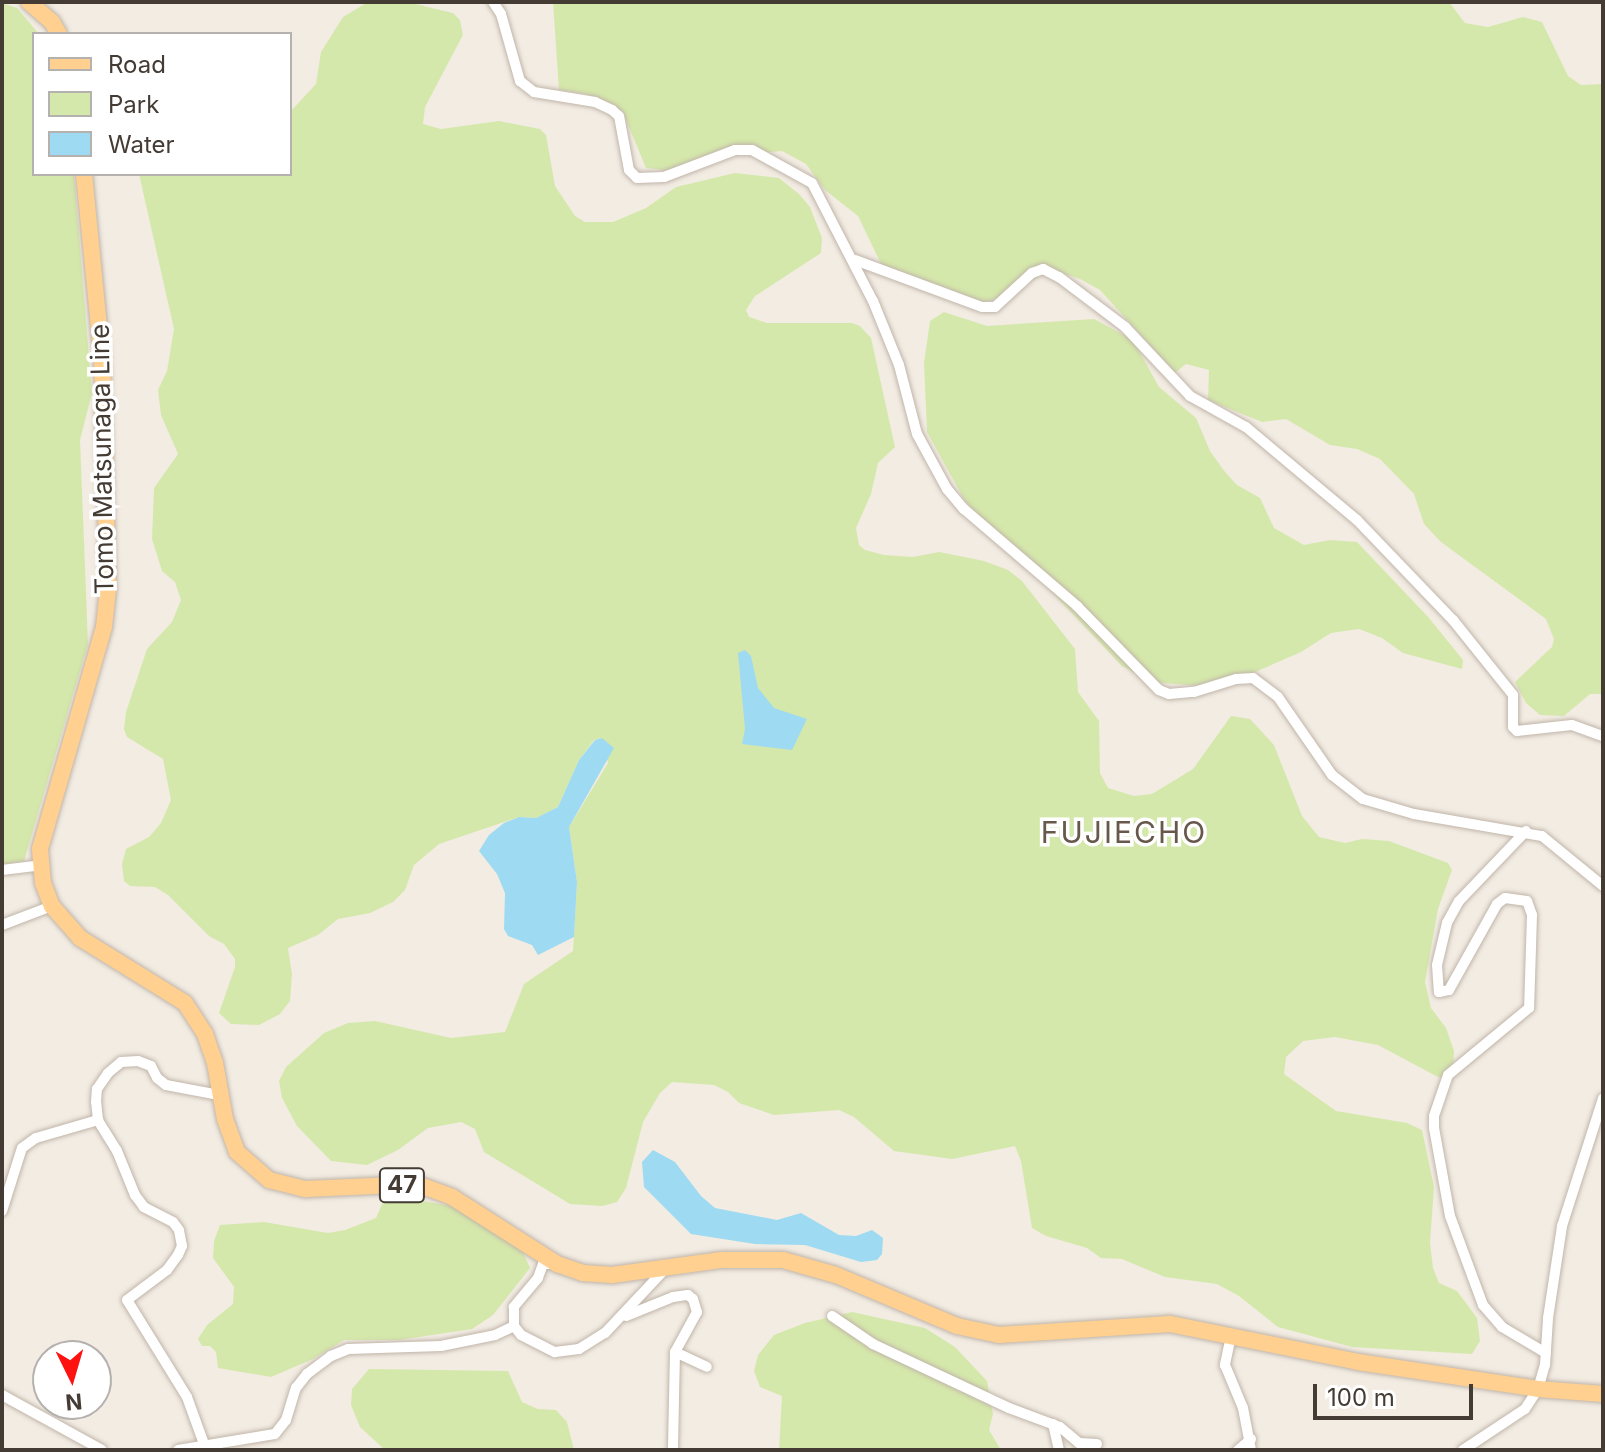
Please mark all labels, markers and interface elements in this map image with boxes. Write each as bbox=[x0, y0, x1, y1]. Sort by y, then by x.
legend bbox=[32, 32, 292, 176]
text: Road bbox=[108, 50, 166, 79]
text: Park bbox=[108, 90, 159, 119]
text: Water bbox=[108, 130, 175, 159]
street label: Tomo Matsunaga Line bbox=[84, 323, 120, 595]
district label: FUJIECHO bbox=[1041, 814, 1207, 850]
road number: 47 bbox=[378, 1165, 426, 1205]
north arrow bbox=[32, 1340, 112, 1420]
scale bar bbox=[1317, 1368, 1477, 1418]
text: 100 m bbox=[1327, 1383, 1395, 1412]
text: N bbox=[64, 1388, 83, 1416]

